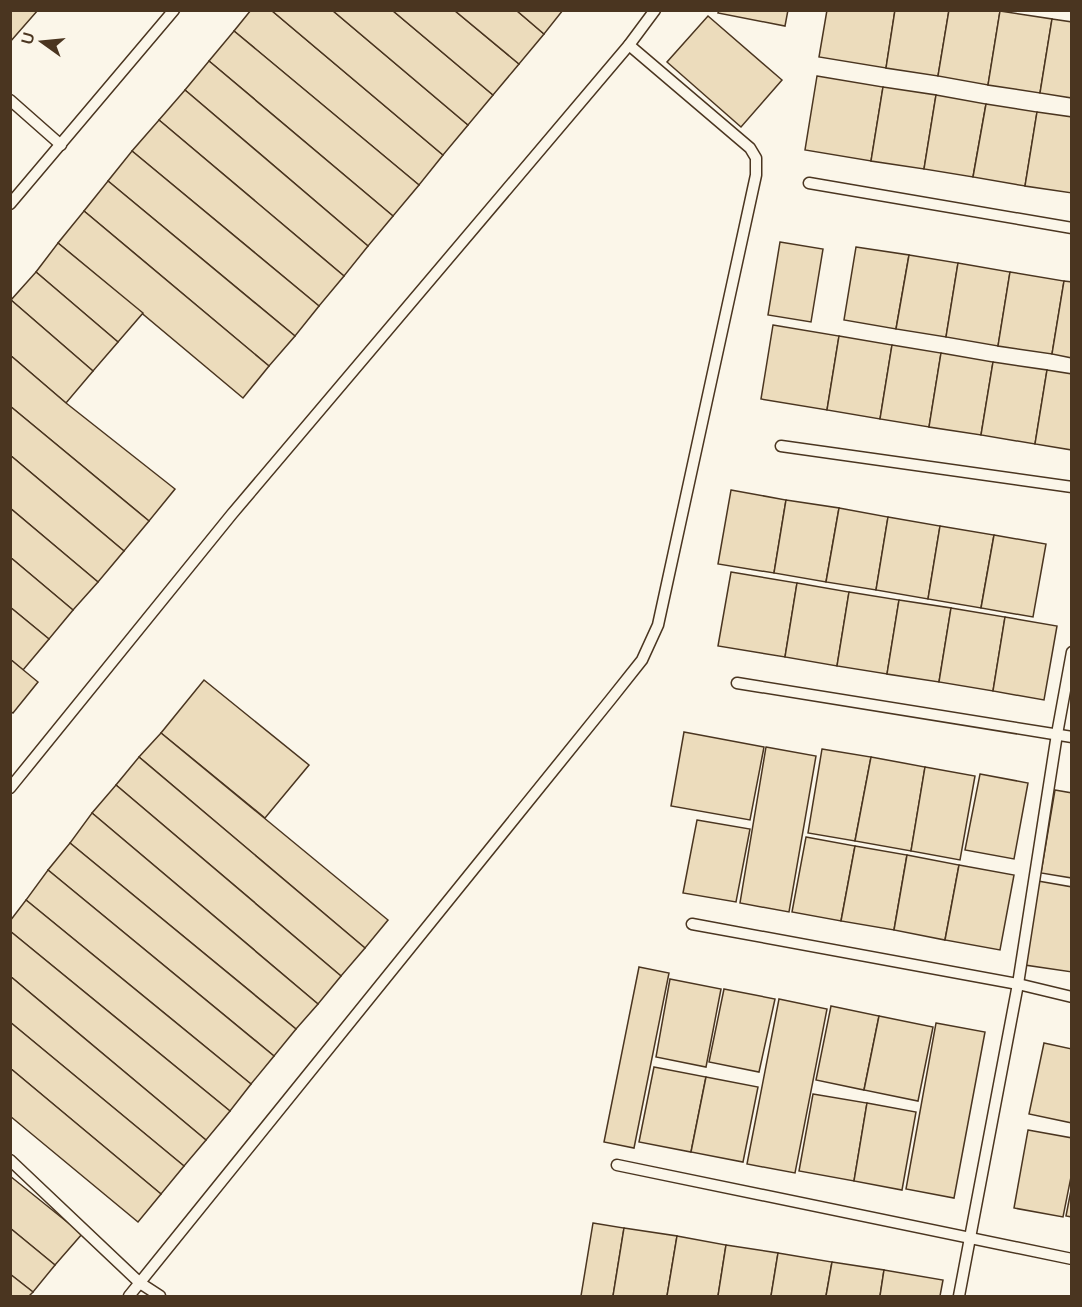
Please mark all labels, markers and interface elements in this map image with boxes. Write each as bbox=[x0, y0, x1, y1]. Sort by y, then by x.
north arrow bbox=[12, 12, 72, 72]
text: U bbox=[16, 30, 39, 46]

